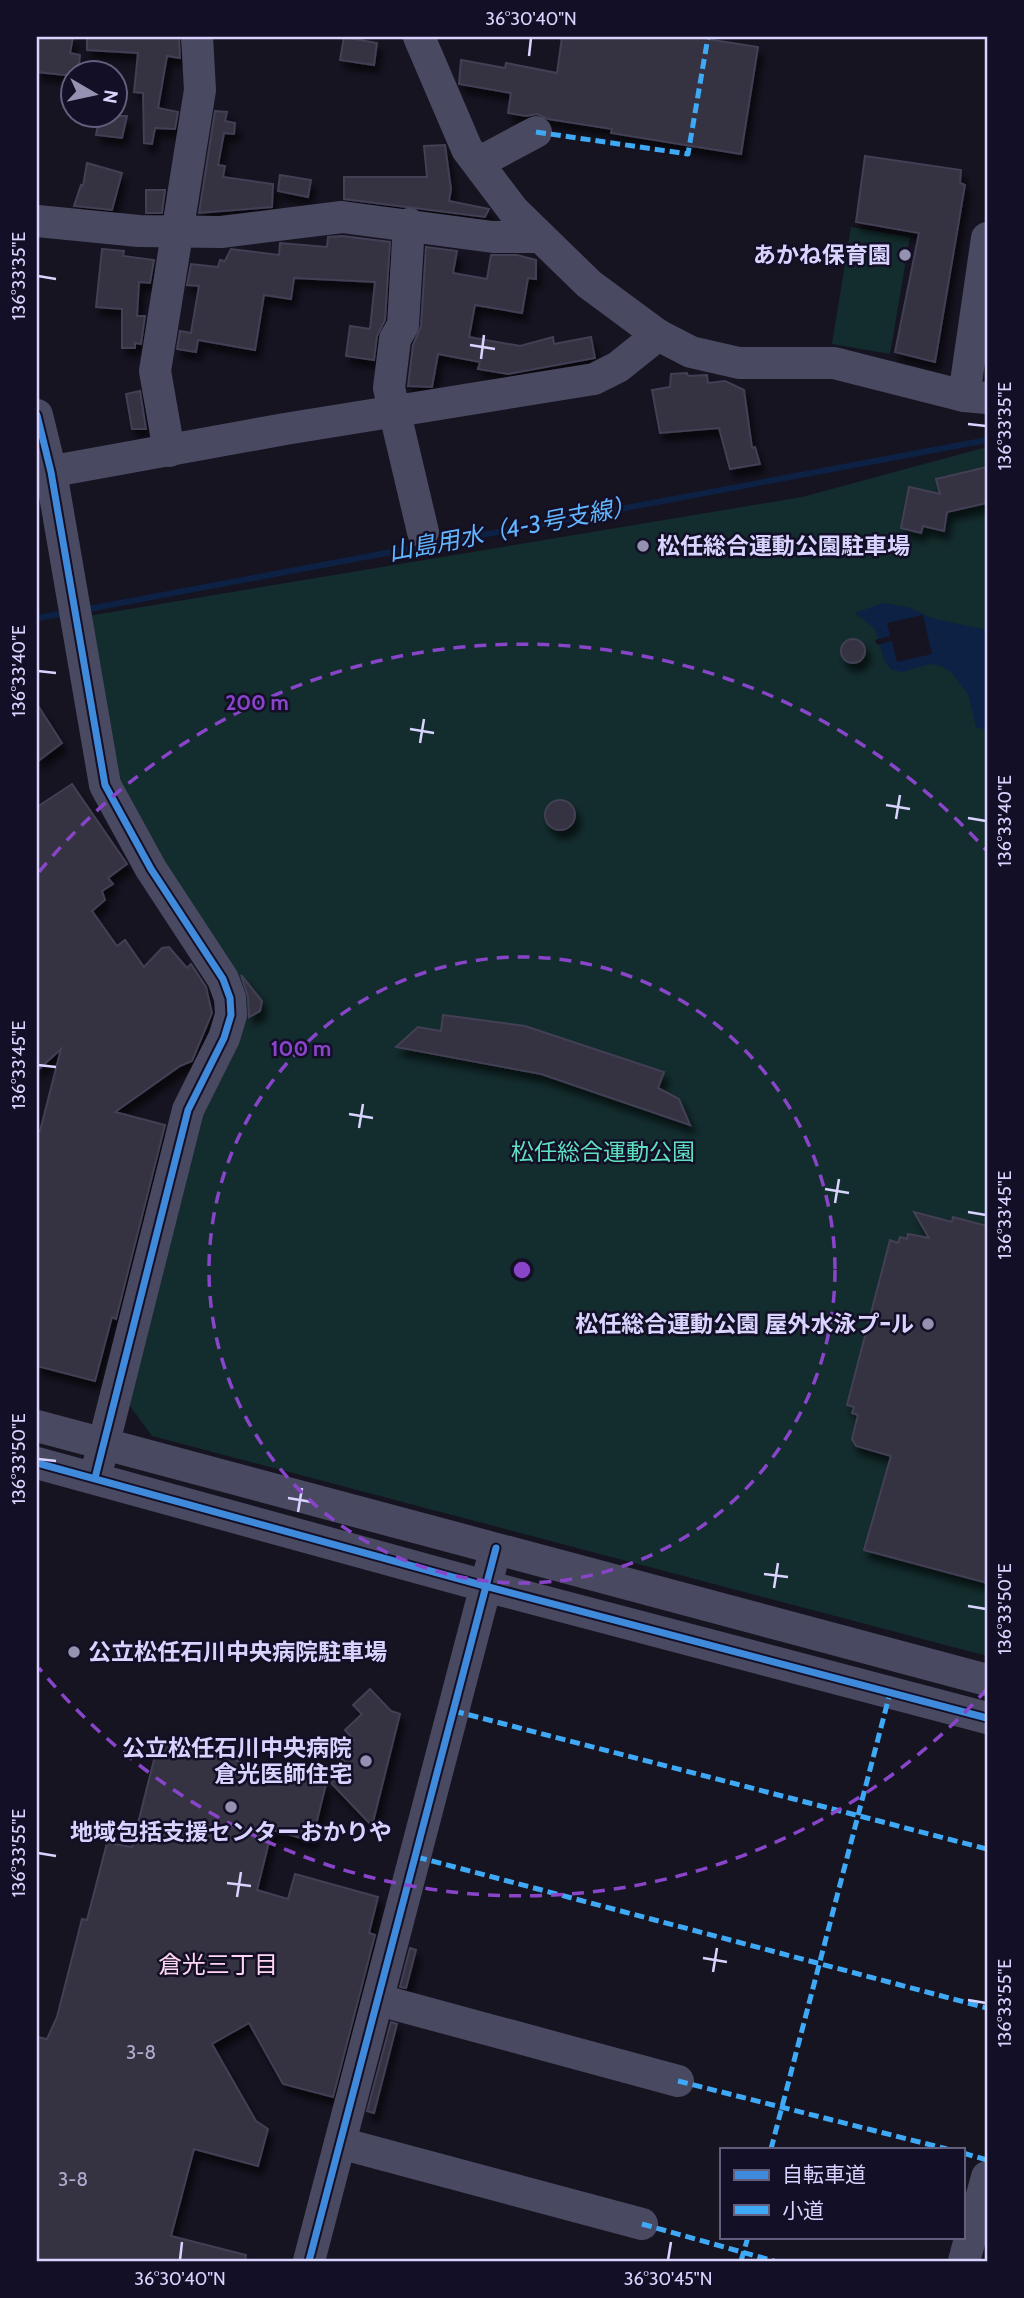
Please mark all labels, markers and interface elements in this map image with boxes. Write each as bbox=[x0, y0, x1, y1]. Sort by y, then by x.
text: 36°30'40"N bbox=[485, 8, 577, 30]
north arrow bbox=[60, 60, 130, 130]
text: N bbox=[98, 88, 123, 105]
text: 136°33'35"E bbox=[8, 232, 30, 320]
place label: あかね保育園 bbox=[753, 241, 891, 269]
marker: あかね保育園 bbox=[897, 247, 913, 263]
text: 136°33'35"E bbox=[994, 382, 1016, 470]
water label: 山島用水（4-3号支線） bbox=[386, 490, 638, 567]
place label: 松任総合運動公園駐車場 bbox=[657, 532, 910, 560]
marker: 松任総合運動公園駐車場 bbox=[635, 538, 651, 554]
text: 136°33'40"E bbox=[8, 625, 30, 717]
text: 200 m bbox=[225, 690, 289, 715]
text: 136°33'40"E bbox=[994, 775, 1016, 867]
text: 136°33'45"E bbox=[8, 1020, 30, 1110]
text: 100 m bbox=[271, 1036, 331, 1061]
park label: 松任総合運動公園 bbox=[511, 1138, 695, 1166]
text: 136°33'45"E bbox=[994, 1170, 1016, 1260]
centre of rings bbox=[510, 1258, 534, 1282]
place label: 松任総合運動公園 屋外水泳プｰル bbox=[575, 1310, 914, 1338]
marker: 松任総合運動公園 屋外水泳プｰル bbox=[920, 1316, 936, 1332]
text: 136°33'50"E bbox=[8, 1413, 30, 1505]
text: 136°33'50"E bbox=[994, 1563, 1016, 1655]
place label: 公立松任石川中央病院駐車場 bbox=[88, 1638, 387, 1666]
marker: 公立松任石川中央病院駐車場 bbox=[66, 1644, 82, 1660]
place label: 公立松任石川中央病院 倉光医師住宅 bbox=[122, 1734, 352, 1788]
marker: 公立松任石川中央病院 倉光医師住宅 bbox=[358, 1753, 374, 1769]
marker: 地域包括支援センターおかりや bbox=[223, 1799, 239, 1815]
text: 136°33'55"E bbox=[8, 1809, 30, 1897]
place label: 地域包括支援センターおかりや bbox=[70, 1818, 392, 1846]
district label: 倉光三丁目 bbox=[158, 1950, 278, 1979]
text: 136°33'55"E bbox=[994, 1959, 1016, 2047]
house number: 3-8 bbox=[126, 2041, 156, 2064]
legend bbox=[720, 2148, 964, 2238]
text: 自転車道 bbox=[782, 2162, 866, 2187]
house number: 3-8 bbox=[58, 2168, 88, 2191]
text: 小道 bbox=[782, 2198, 824, 2223]
text: 36°30'40"N bbox=[134, 2268, 226, 2290]
text: 36°30'45"N bbox=[624, 2268, 712, 2290]

